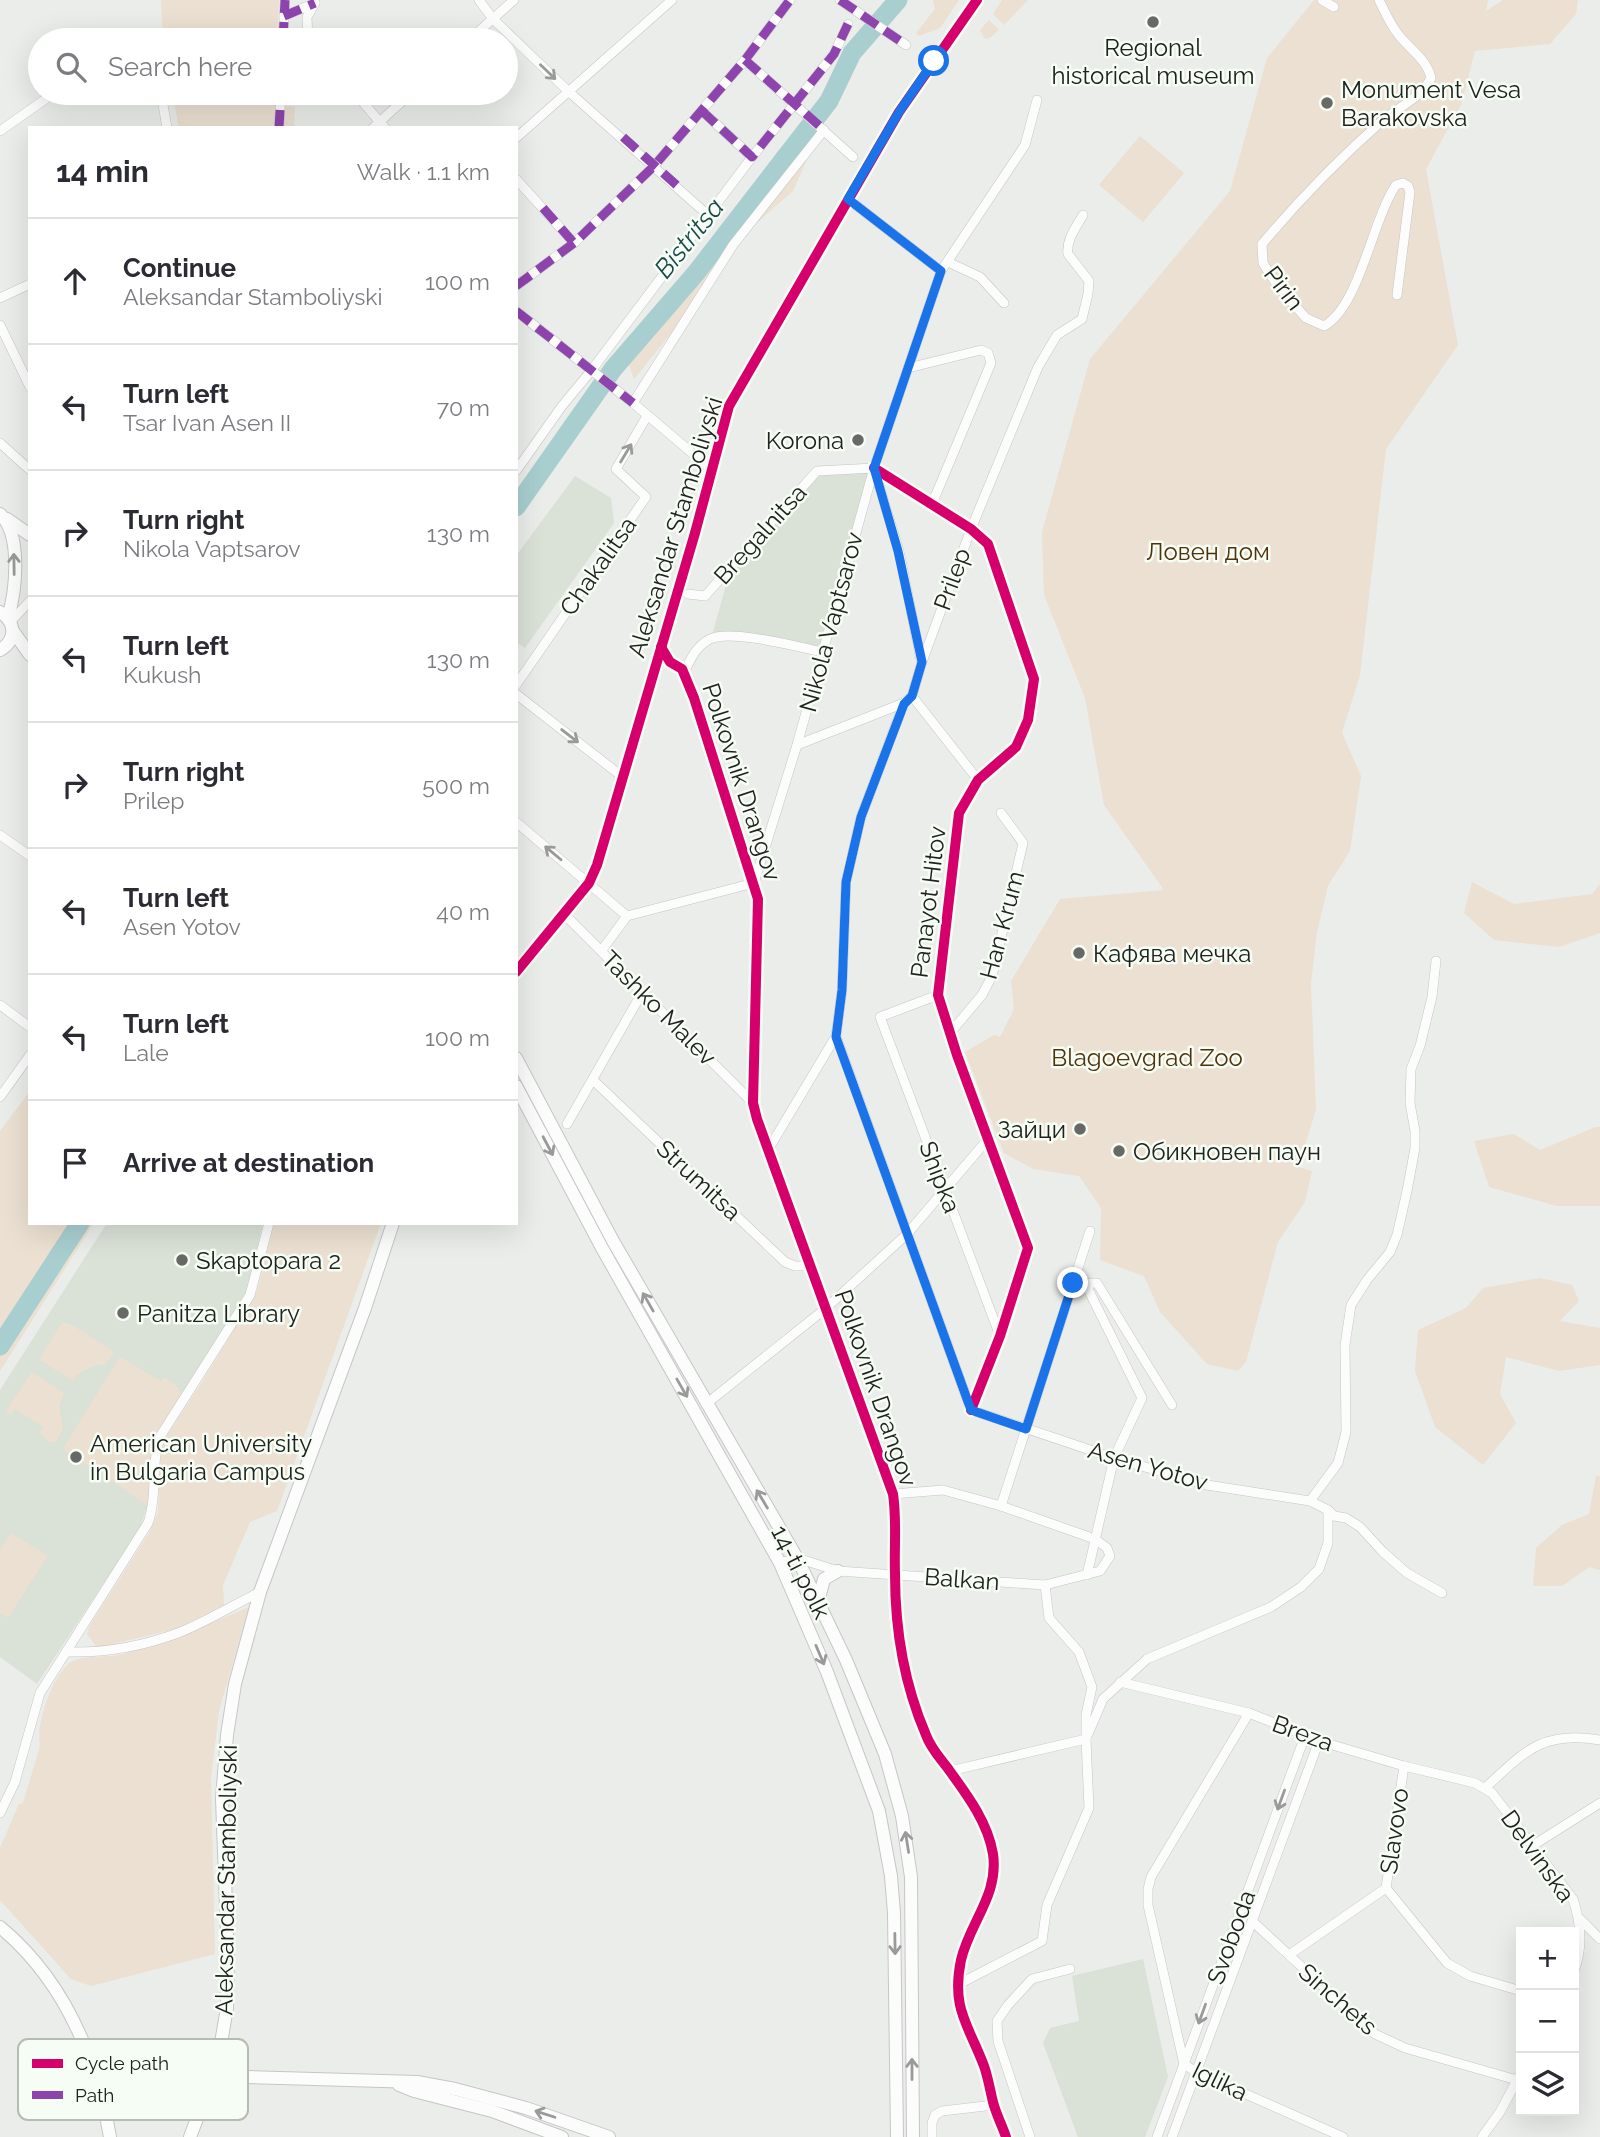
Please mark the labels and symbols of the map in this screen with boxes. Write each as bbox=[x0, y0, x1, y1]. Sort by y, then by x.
marker: Regional historical museum bbox=[1145, 14, 1161, 30]
place label: Regional historical museum bbox=[1051, 33, 1255, 90]
route start bbox=[918, 45, 949, 76]
one-way arrow bbox=[539, 63, 556, 80]
place label: Monument Vesa Barakovska bbox=[1341, 75, 1521, 132]
marker: Monument Vesa Barakovska bbox=[1319, 95, 1335, 111]
water label: Bistritsa bbox=[648, 192, 730, 284]
street label: Pirin bbox=[1258, 260, 1310, 316]
street label: Aleksandar Stamboliyski bbox=[622, 393, 728, 661]
place label: Korona bbox=[766, 426, 844, 455]
marker: Korona bbox=[850, 432, 866, 448]
one-way arrow bbox=[619, 443, 633, 463]
street label: Bregalnitsa bbox=[708, 478, 812, 590]
street label: Chakalitsa bbox=[553, 511, 643, 621]
street label: Nikola Vaptsarov bbox=[793, 529, 869, 715]
park label: Ловен дом bbox=[1146, 537, 1270, 566]
street label: Prilep bbox=[927, 544, 977, 614]
one-way arrow bbox=[7, 553, 21, 576]
street label: Polkovnik Drangov bbox=[696, 679, 788, 885]
one-way arrow bbox=[561, 728, 579, 743]
street label: Panayot Hitov bbox=[904, 824, 952, 980]
one-way arrow bbox=[544, 845, 562, 860]
street label: Han Krum bbox=[974, 868, 1030, 982]
place label: Кафява мечка bbox=[1093, 939, 1251, 968]
street label: Tashko Malev bbox=[596, 945, 723, 1072]
marker: Кафява мечка bbox=[1071, 945, 1087, 961]
park label: Blagoevgrad Zoo bbox=[1051, 1043, 1243, 1072]
place label: Зайци bbox=[997, 1115, 1066, 1144]
marker: Зайци bbox=[1072, 1121, 1088, 1137]
street label: Strumitsa bbox=[651, 1134, 747, 1226]
one-way arrow bbox=[542, 1135, 556, 1156]
street label: Shipka bbox=[913, 1137, 967, 1217]
place label: Обикновен паун bbox=[1133, 1137, 1321, 1166]
marker: Обикновен паун bbox=[1111, 1143, 1127, 1159]
place label: Skaptopara 2 bbox=[196, 1246, 341, 1275]
marker: Skaptopara 2 bbox=[174, 1252, 190, 1268]
route end bbox=[1057, 1267, 1088, 1298]
street label: Polkovnik Drangov bbox=[829, 1286, 923, 1490]
one-way arrow bbox=[641, 1292, 655, 1312]
place label: Panitza Library bbox=[137, 1299, 300, 1328]
marker: Panitza Library bbox=[115, 1305, 131, 1321]
one-way arrow bbox=[676, 1377, 689, 1398]
place label: American University in Bulgaria Campus bbox=[90, 1429, 312, 1486]
street label: Asen Yotov bbox=[1085, 1435, 1211, 1497]
marker: American University in Bulgaria Campus bbox=[68, 1449, 84, 1465]
one-way arrow bbox=[754, 1489, 768, 1509]
street label: 14-ti polk bbox=[765, 1520, 837, 1624]
street label: Balkan bbox=[923, 1562, 1001, 1596]
one-way arrow bbox=[814, 1644, 827, 1665]
street label: Breza bbox=[1269, 1709, 1337, 1757]
street label: Aleksandar Stamboliyski bbox=[209, 1744, 243, 2016]
street label: Slavovo bbox=[1374, 1786, 1414, 1876]
one-way arrow bbox=[1274, 1789, 1286, 1811]
street label: Delvinska bbox=[1495, 1804, 1581, 1908]
one-way arrow bbox=[900, 1831, 913, 1853]
street label: Svoboda bbox=[1201, 1886, 1261, 1988]
one-way arrow bbox=[888, 1932, 902, 1955]
street label: Sinchets bbox=[1293, 1957, 1383, 2041]
one-way arrow bbox=[1195, 2002, 1208, 2024]
legend bbox=[18, 2039, 248, 2120]
text: Cycle path bbox=[75, 2052, 169, 2074]
street label: Iglika bbox=[1188, 2055, 1252, 2107]
one-way arrow bbox=[905, 2058, 919, 2081]
text: Path bbox=[75, 2084, 114, 2106]
one-way arrow bbox=[534, 2107, 556, 2119]

